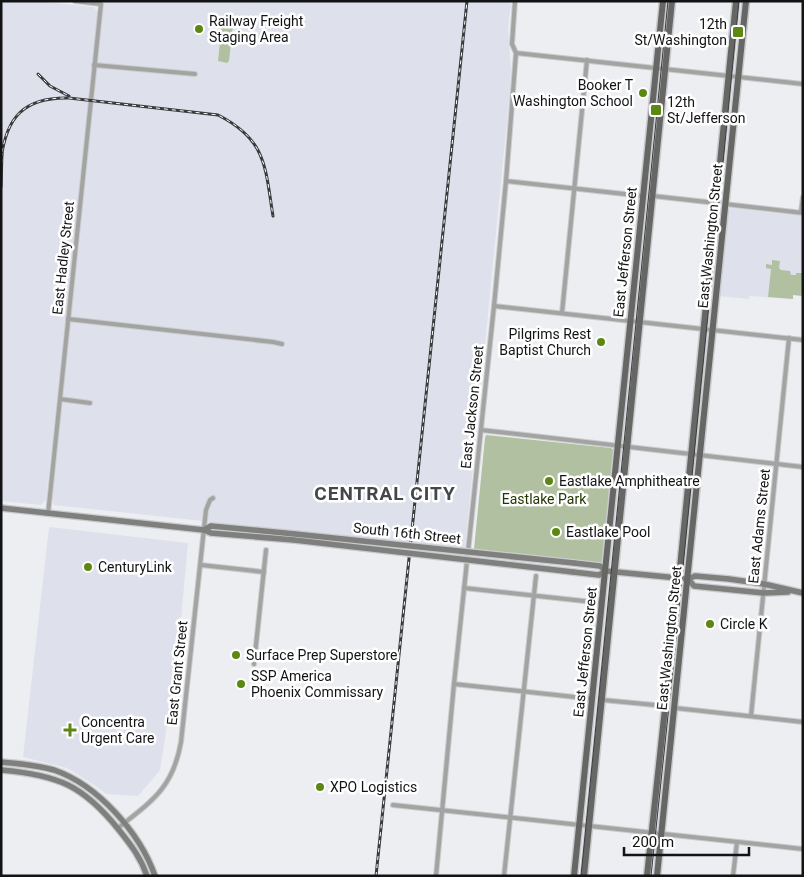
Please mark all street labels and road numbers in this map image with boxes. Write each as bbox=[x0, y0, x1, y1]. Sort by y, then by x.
street label: East Washington Street bbox=[694, 163, 726, 309]
street label: East Jefferson Street bbox=[610, 186, 640, 318]
street label: East Hadley Street bbox=[49, 200, 77, 316]
street label: East Jackson Street bbox=[458, 344, 486, 469]
street label: East Adams Street bbox=[745, 467, 773, 584]
street label: South 16th Street bbox=[352, 519, 462, 547]
street label: East Washington Street bbox=[653, 565, 685, 711]
street label: East Jefferson Street bbox=[570, 586, 600, 718]
street label: East Grant Street bbox=[164, 619, 190, 726]

